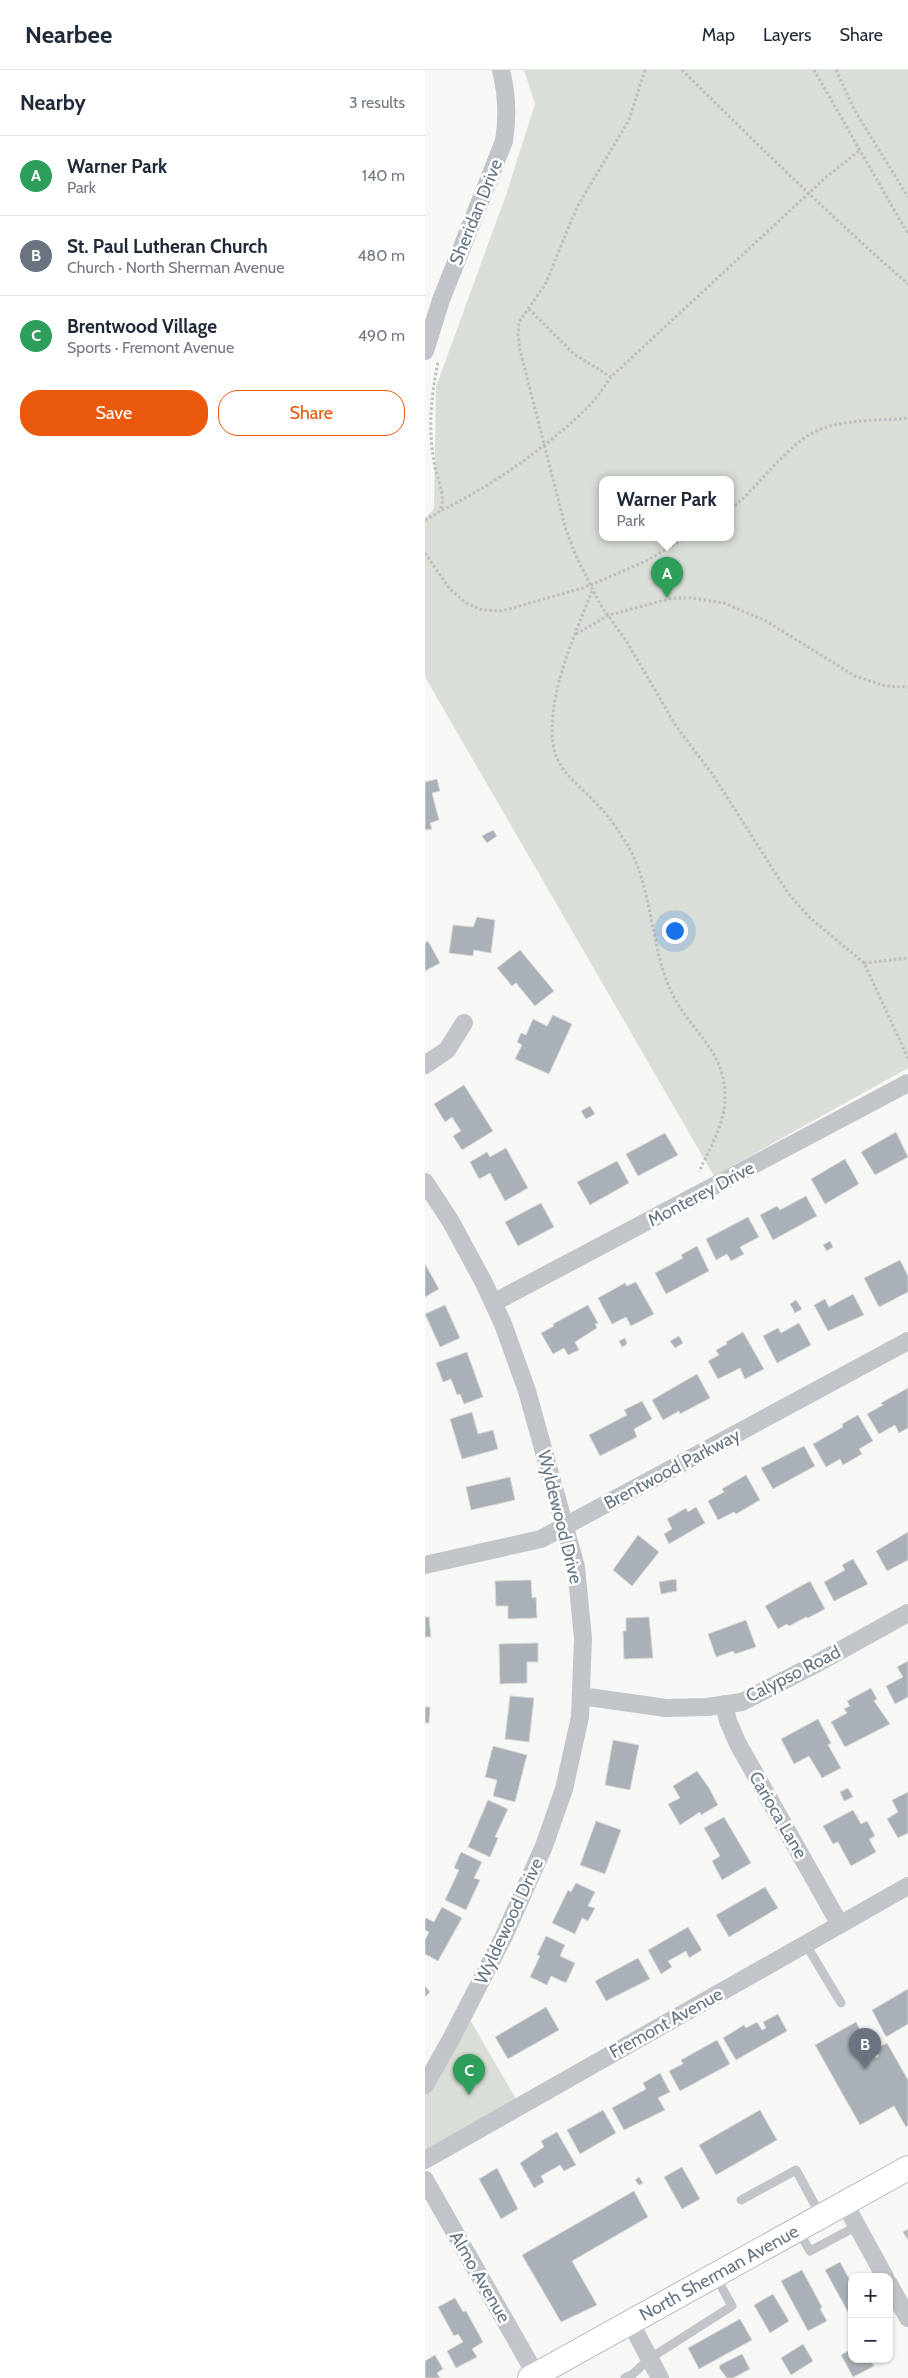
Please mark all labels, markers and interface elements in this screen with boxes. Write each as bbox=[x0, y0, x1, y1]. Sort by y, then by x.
text: Nearbee bbox=[25, 20, 112, 49]
text: Map bbox=[702, 24, 735, 46]
text: Layers bbox=[763, 24, 812, 46]
text: Share bbox=[840, 24, 883, 46]
text: Nearby bbox=[20, 90, 86, 115]
text: 3 results bbox=[349, 93, 405, 112]
text: Warner Park bbox=[67, 155, 167, 178]
street label: Sheridan Drive bbox=[445, 156, 507, 268]
text: A bbox=[31, 166, 41, 185]
text: 140 m bbox=[362, 166, 405, 185]
text: Park bbox=[67, 178, 96, 197]
text: St. Paul Lutheran Church bbox=[67, 235, 268, 258]
text: B bbox=[31, 246, 41, 265]
text: 480 m bbox=[357, 246, 405, 265]
text: Church · North Sherman Avenue bbox=[67, 258, 284, 277]
text: Brentwood Village bbox=[67, 315, 217, 338]
text: C bbox=[31, 326, 41, 345]
text: 490 m bbox=[358, 326, 405, 345]
text: Sports · Fremont Avenue bbox=[67, 338, 234, 357]
button: Save bbox=[20, 390, 208, 436]
button: Share bbox=[218, 390, 405, 436]
popup bbox=[599, 476, 734, 541]
text: Warner Park bbox=[616, 488, 717, 511]
text: Park bbox=[616, 511, 645, 530]
pin: A bbox=[651, 557, 683, 598]
your location bbox=[662, 918, 688, 944]
street label: Monterey Drive bbox=[644, 1157, 758, 1231]
street label: Brentwood Parkway bbox=[600, 1424, 744, 1514]
street label: Wyldewood Drive bbox=[533, 1448, 587, 1586]
street label: Calypso Road bbox=[742, 1641, 844, 1707]
street label: Carioca Lane bbox=[744, 1768, 812, 1862]
street label: Wyldewood Drive bbox=[470, 1854, 548, 1988]
street label: Fremont Avenue bbox=[606, 1983, 726, 2063]
pin: B bbox=[849, 2028, 881, 2069]
pin: C bbox=[453, 2054, 485, 2095]
street label: North Sherman Avenue bbox=[636, 2220, 802, 2326]
street label: Almo Avenue bbox=[445, 2227, 515, 2327]
map controls bbox=[848, 2273, 893, 2363]
button: + bbox=[848, 2273, 893, 2318]
button: − bbox=[848, 2318, 893, 2363]

